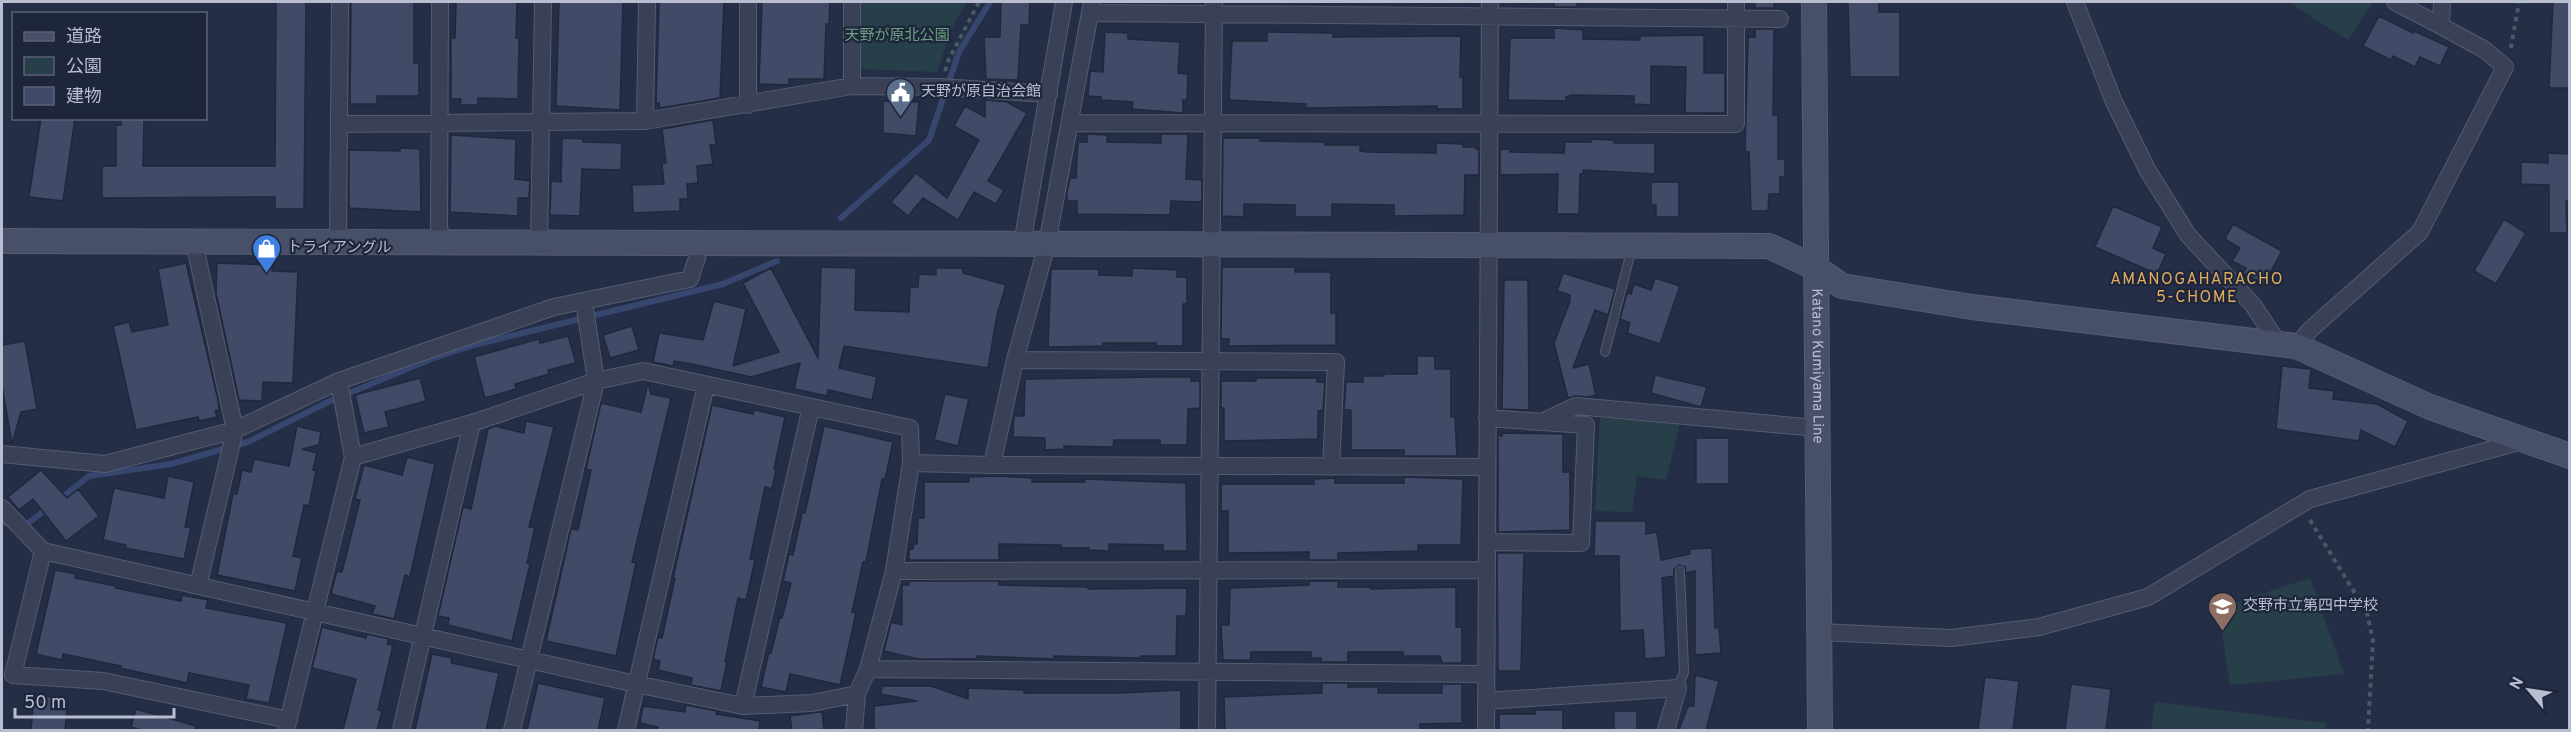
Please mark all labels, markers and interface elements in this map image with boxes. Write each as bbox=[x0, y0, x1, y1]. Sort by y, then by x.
legend bbox=[12, 12, 207, 120]
text: 道路 bbox=[66, 26, 102, 49]
park label: 天野が原北公園 bbox=[844, 26, 950, 46]
text: 公園 bbox=[66, 56, 102, 79]
public building icon: 天野が原自治会館 bbox=[884, 76, 916, 118]
place label: 天野が原自治会館 bbox=[921, 83, 1041, 102]
text: 建物 bbox=[66, 86, 102, 109]
shop icon: トライアングル bbox=[250, 232, 282, 274]
place label: トライアングル bbox=[287, 239, 391, 258]
district label: AMANOGAHARACHO 5-CHOME bbox=[2110, 270, 2284, 308]
street label: Katano Kumiyama Line bbox=[1807, 288, 1827, 444]
school or university icon: 交野市立第四中学校 bbox=[2206, 590, 2238, 632]
place label: 交野市立第四中学校 bbox=[2243, 597, 2378, 616]
north arrow bbox=[2499, 660, 2559, 720]
text: N bbox=[2506, 674, 2529, 694]
scale bar bbox=[15, 681, 174, 719]
text: 50 m bbox=[24, 692, 66, 715]

